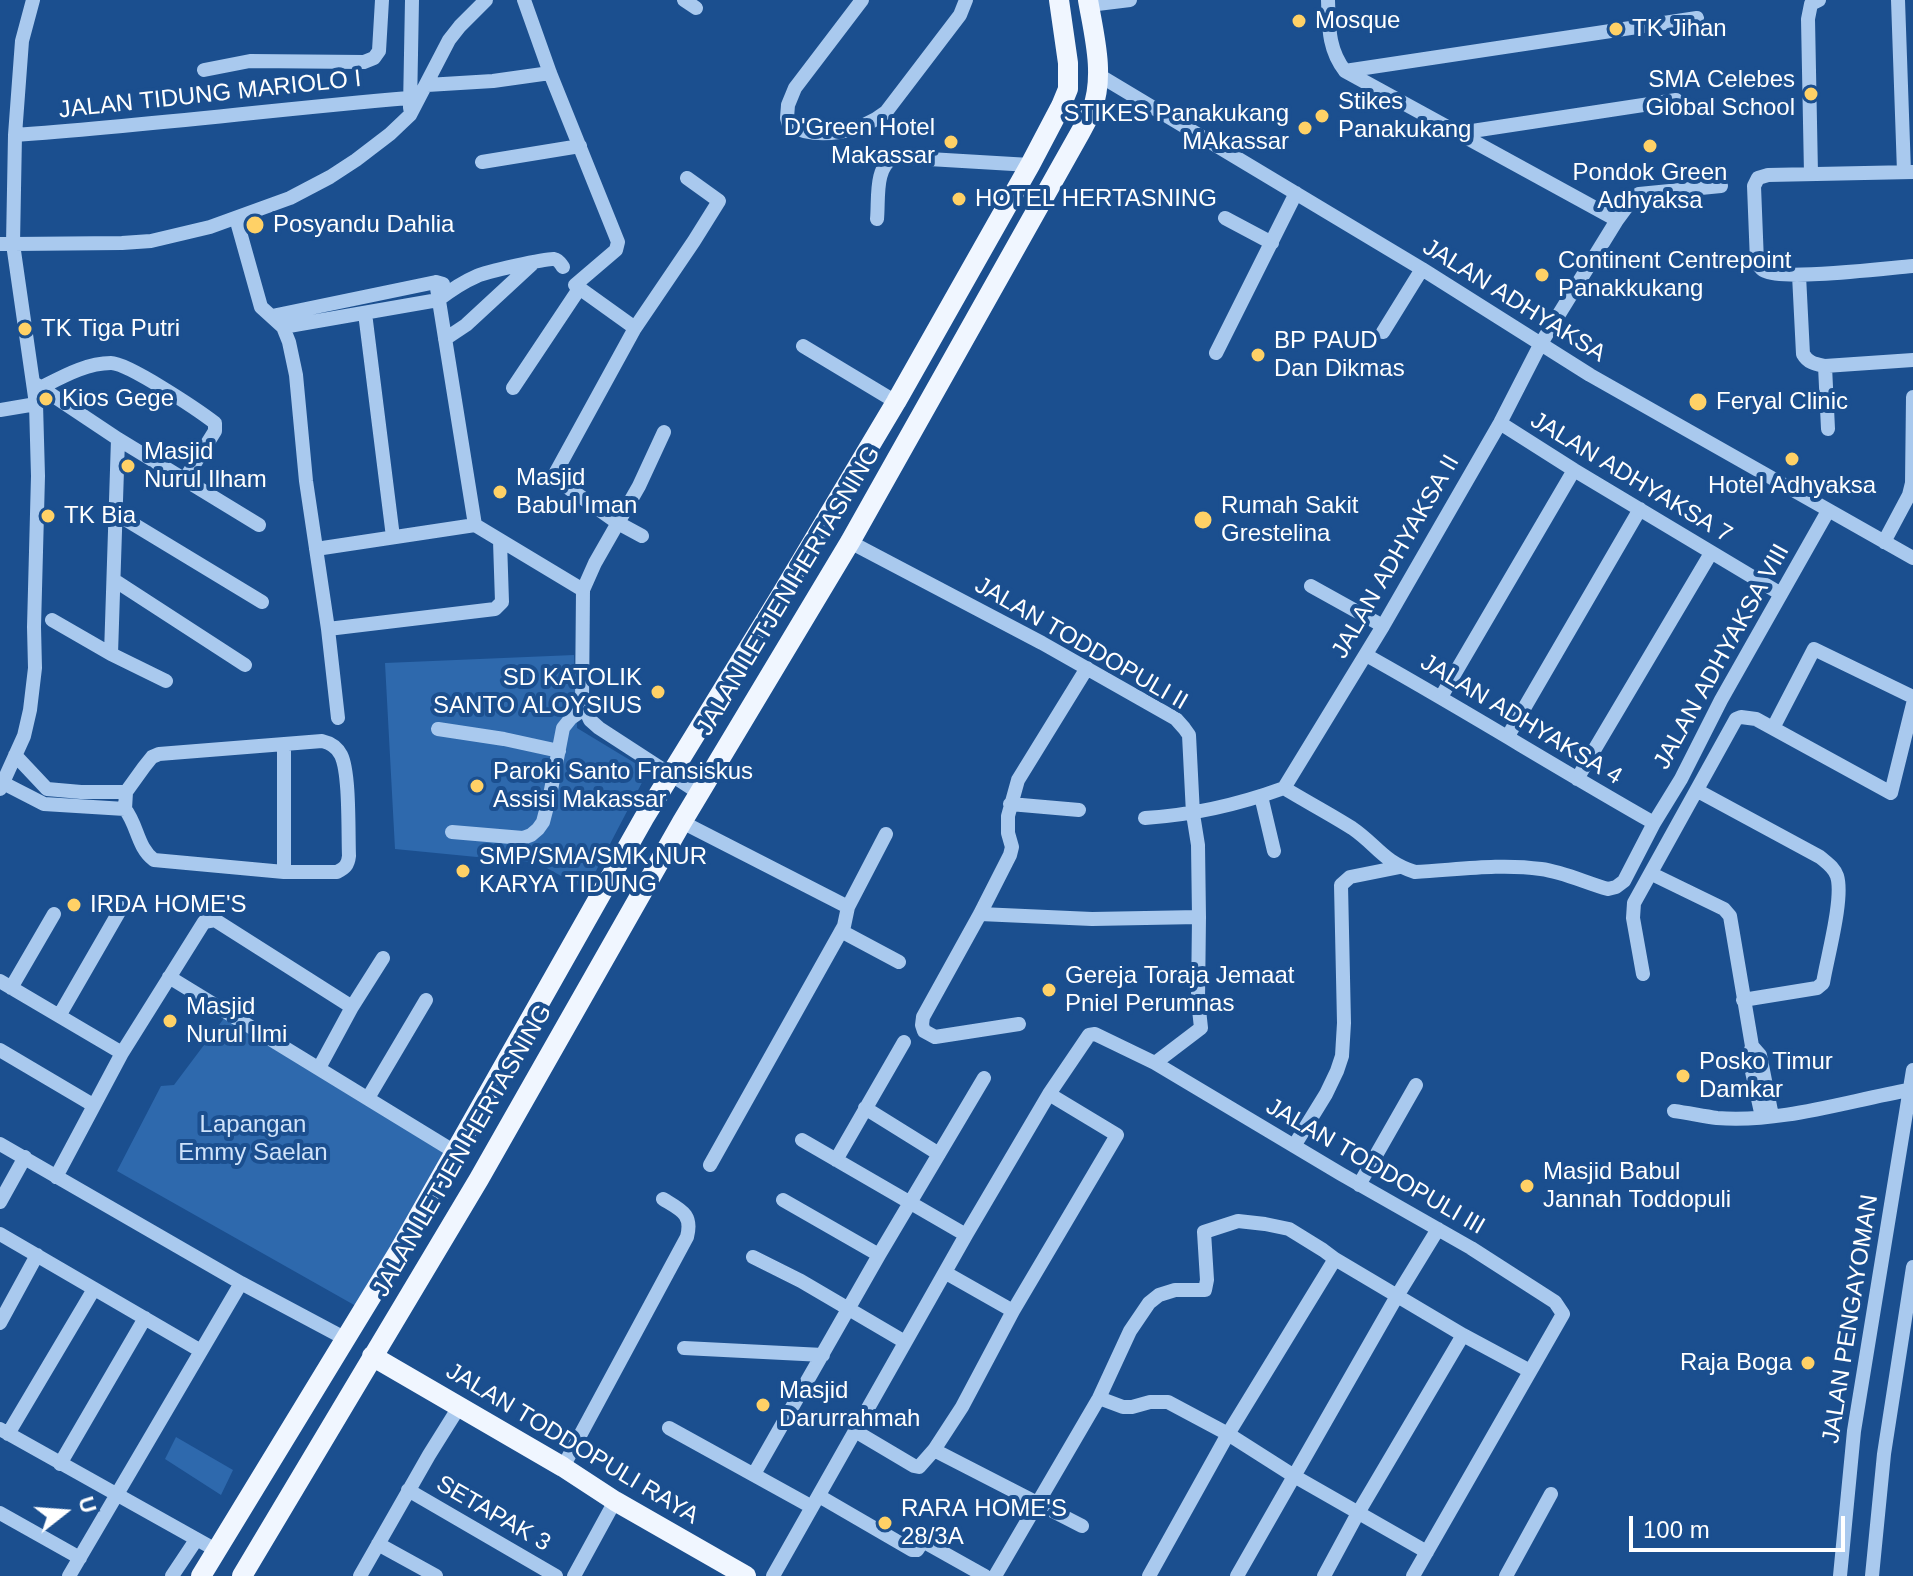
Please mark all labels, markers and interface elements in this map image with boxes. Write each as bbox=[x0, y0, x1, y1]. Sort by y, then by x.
place label: Mosque bbox=[1315, 7, 1400, 35]
marker: Mosque bbox=[1290, 12, 1308, 30]
place label: TK Jihan bbox=[1632, 15, 1727, 43]
marker: TK Jihan bbox=[1607, 20, 1625, 38]
street label: JALAN TIDUNG MARIOLO I bbox=[57, 65, 363, 125]
place label: SMA Celebes Global School bbox=[1646, 66, 1795, 122]
marker: SMA Celebes Global School bbox=[1802, 85, 1820, 103]
place label: Stikes Panakukang bbox=[1338, 88, 1471, 144]
place label: STIKES Panakukang MAkassar bbox=[1064, 100, 1289, 156]
marker: Stikes Panakukang bbox=[1313, 107, 1331, 125]
place label: D'Green Hotel Makassar bbox=[784, 114, 935, 170]
marker: STIKES Panakukang MAkassar bbox=[1296, 119, 1314, 137]
marker: D'Green Hotel Makassar bbox=[942, 133, 960, 151]
marker: Pondok Green Adhyaksa bbox=[1641, 137, 1659, 155]
place label: Pondok Green Adhyaksa bbox=[1573, 159, 1727, 215]
place label: HOTEL HERTASNING bbox=[975, 185, 1217, 213]
marker: HOTEL HERTASNING bbox=[950, 190, 968, 208]
place label: Posyandu Dahlia bbox=[273, 211, 454, 239]
marker: Posyandu Dahlia bbox=[244, 214, 266, 236]
street label: JALAN ADHYAKSA bbox=[1417, 233, 1611, 369]
place label: Continent Centrepoint Panakkukang bbox=[1558, 247, 1791, 303]
marker: Continent Centrepoint Panakkukang bbox=[1533, 266, 1551, 284]
place label: TK Tiga Putri bbox=[41, 315, 180, 343]
marker: TK Tiga Putri bbox=[16, 320, 34, 338]
place label: BP PAUD Dan Dikmas bbox=[1274, 327, 1405, 383]
marker: BP PAUD Dan Dikmas bbox=[1249, 346, 1267, 364]
place label: Kios Gege bbox=[62, 385, 174, 413]
place label: Feryal Clinic bbox=[1716, 388, 1848, 416]
marker: Kios Gege bbox=[37, 390, 55, 408]
marker: Feryal Clinic bbox=[1687, 391, 1709, 413]
street label: JALAN ADHYAKSA 7 bbox=[1525, 406, 1737, 550]
place label: Masjid Nurul Ilham bbox=[144, 438, 267, 494]
street label: JALAN LETJEN HERTASNING bbox=[691, 441, 887, 741]
street label: JALAN ADHYAKSA II bbox=[1326, 450, 1466, 664]
marker: Hotel Adhyaksa bbox=[1783, 450, 1801, 468]
marker: Masjid Nurul Ilham bbox=[119, 457, 137, 475]
place label: Masjid Babul Iman bbox=[516, 464, 637, 520]
place label: Hotel Adhyaksa bbox=[1708, 472, 1876, 500]
marker: Masjid Babul Iman bbox=[491, 483, 509, 501]
place label: Rumah Sakit Grestelina bbox=[1221, 492, 1358, 548]
place label: TK Bia bbox=[64, 502, 136, 530]
marker: TK Bia bbox=[39, 507, 57, 525]
marker: Rumah Sakit Grestelina bbox=[1192, 509, 1214, 531]
street label: JALAN ADHYAKSA VIII bbox=[1648, 539, 1796, 775]
street label: JALAN TODDOPULI II bbox=[969, 571, 1193, 717]
street label: JALAN ADHYAKSA 4 bbox=[1415, 648, 1627, 792]
place label: SD KATOLIK SANTO ALOYSIUS bbox=[433, 664, 642, 720]
marker: SD KATOLIK SANTO ALOYSIUS bbox=[649, 683, 667, 701]
place label: Paroki Santo Fransiskus Assisi Makassar bbox=[493, 758, 753, 814]
marker: Paroki Santo Fransiskus Assisi Makassar bbox=[468, 777, 486, 795]
place label: SMP/SMA/SMK NUR KARYA TIDUNG bbox=[479, 843, 707, 899]
marker: SMP/SMA/SMK NUR KARYA TIDUNG bbox=[454, 862, 472, 880]
place label: IRDA HOME'S bbox=[90, 891, 247, 919]
marker: IRDA HOME'S bbox=[65, 896, 83, 914]
place label: Gereja Toraja Jemaat Pniel Perumnas bbox=[1065, 962, 1294, 1018]
marker: Gereja Toraja Jemaat Pniel Perumnas bbox=[1040, 981, 1058, 999]
place label: Masjid Nurul Ilmi bbox=[186, 993, 287, 1049]
street label: JALAN LETJEN HERTASNING bbox=[367, 1000, 559, 1302]
marker: Masjid Nurul Ilmi bbox=[161, 1012, 179, 1030]
place label: Posko Timur Damkar bbox=[1699, 1048, 1833, 1104]
marker: Posko Timur Damkar bbox=[1674, 1067, 1692, 1085]
street label: JALAN TODDOPULI III bbox=[1261, 1093, 1489, 1241]
park label: Lapangan Emmy Saelan bbox=[178, 1111, 328, 1167]
place label: Masjid Babul Jannah Toddopuli bbox=[1543, 1158, 1731, 1214]
marker: Masjid Babul Jannah Toddopuli bbox=[1518, 1177, 1536, 1195]
street label: JALAN PENGAYOMAN bbox=[1817, 1192, 1885, 1446]
place label: Raja Boga bbox=[1680, 1349, 1792, 1377]
marker: Raja Boga bbox=[1799, 1354, 1817, 1372]
street label: JALAN TODDOPULI RAYA bbox=[441, 1357, 703, 1531]
place label: Masjid Darurrahmah bbox=[779, 1377, 920, 1433]
marker: Masjid Darurrahmah bbox=[754, 1396, 772, 1414]
street label: SETAPAK 3 bbox=[431, 1470, 555, 1558]
north arrow bbox=[24, 1472, 104, 1552]
text: U bbox=[73, 1494, 102, 1516]
place label: RARA HOME'S 28/3A bbox=[901, 1495, 1067, 1551]
scale bar bbox=[1633, 1500, 1849, 1550]
marker: RARA HOME'S 28/3A bbox=[876, 1514, 894, 1532]
text: 100 m bbox=[1643, 1516, 1710, 1543]

